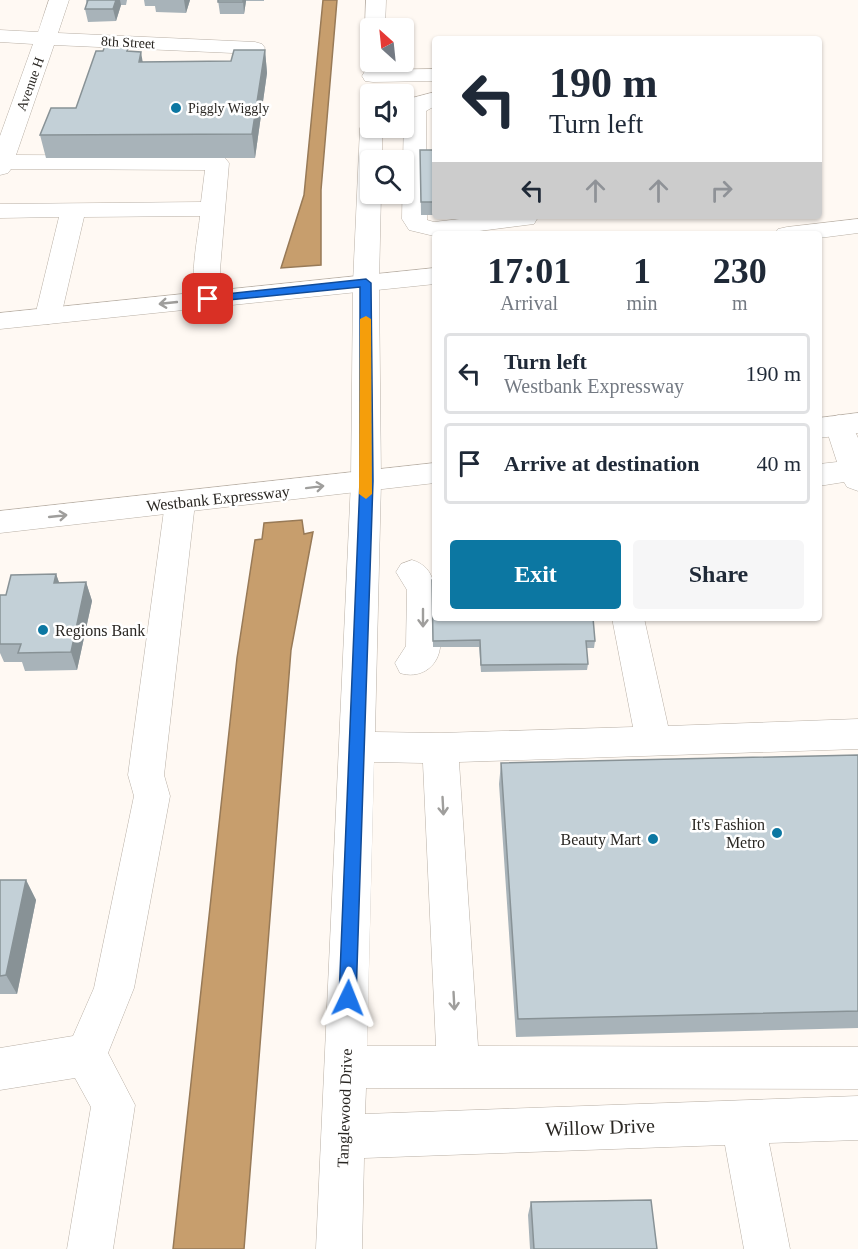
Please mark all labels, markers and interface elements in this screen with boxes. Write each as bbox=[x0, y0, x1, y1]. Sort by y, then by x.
north arrow bbox=[360, 18, 414, 72]
map controls bbox=[360, 18, 414, 204]
street label: 8th Street bbox=[101, 34, 155, 51]
street label: Avenue H bbox=[14, 55, 47, 113]
icon: left bbox=[450, 60, 528, 138]
text: 190 m bbox=[549, 60, 658, 106]
button: sound bbox=[360, 84, 414, 138]
marker: Piggly Wiggly bbox=[169, 101, 183, 115]
place label: Piggly Wiggly bbox=[188, 101, 269, 116]
text: Turn left bbox=[549, 109, 643, 139]
button: search bbox=[360, 150, 414, 204]
icon: left bbox=[516, 174, 549, 207]
icon: ahead bbox=[579, 174, 612, 207]
icon: ahead bbox=[642, 174, 675, 207]
icon: right bbox=[705, 174, 738, 207]
text: 17:01 bbox=[487, 251, 571, 291]
text: 1 bbox=[633, 251, 651, 291]
text: 230 bbox=[713, 251, 767, 291]
pin bbox=[182, 273, 233, 324]
icon: arrive bbox=[191, 282, 224, 315]
text: Arrival bbox=[500, 292, 558, 314]
text: min bbox=[626, 292, 658, 314]
text: m bbox=[732, 292, 748, 314]
one-way arrow bbox=[159, 298, 178, 309]
text: Turn left bbox=[504, 349, 587, 374]
icon: left bbox=[453, 357, 486, 390]
text: 190 m bbox=[745, 361, 801, 386]
text: Westbank Expressway bbox=[504, 375, 684, 397]
icon: arrive bbox=[453, 447, 486, 480]
text: Arrive at destination bbox=[504, 451, 700, 476]
text: 40 m bbox=[756, 451, 801, 476]
one-way arrow bbox=[304, 481, 324, 492]
street label: Westbank Expressway bbox=[146, 483, 291, 515]
one-way arrow bbox=[48, 510, 68, 521]
button: Exit bbox=[450, 540, 621, 609]
button: Share bbox=[633, 540, 804, 609]
one-way arrow bbox=[417, 607, 429, 627]
place label: Regions Bank bbox=[55, 622, 145, 640]
marker: Regions Bank bbox=[36, 623, 50, 637]
one-way arrow bbox=[438, 796, 449, 816]
place label: It's Fashion Metro bbox=[691, 816, 765, 851]
marker: It's Fashion Metro bbox=[770, 826, 784, 840]
place label: Beauty Mart bbox=[561, 831, 642, 849]
marker: Beauty Mart bbox=[646, 832, 660, 846]
position arrow bbox=[316, 966, 380, 1030]
one-way arrow bbox=[449, 990, 460, 1010]
street label: Tanglewood Drive bbox=[334, 1048, 356, 1168]
street label: Willow Drive bbox=[545, 1114, 655, 1140]

